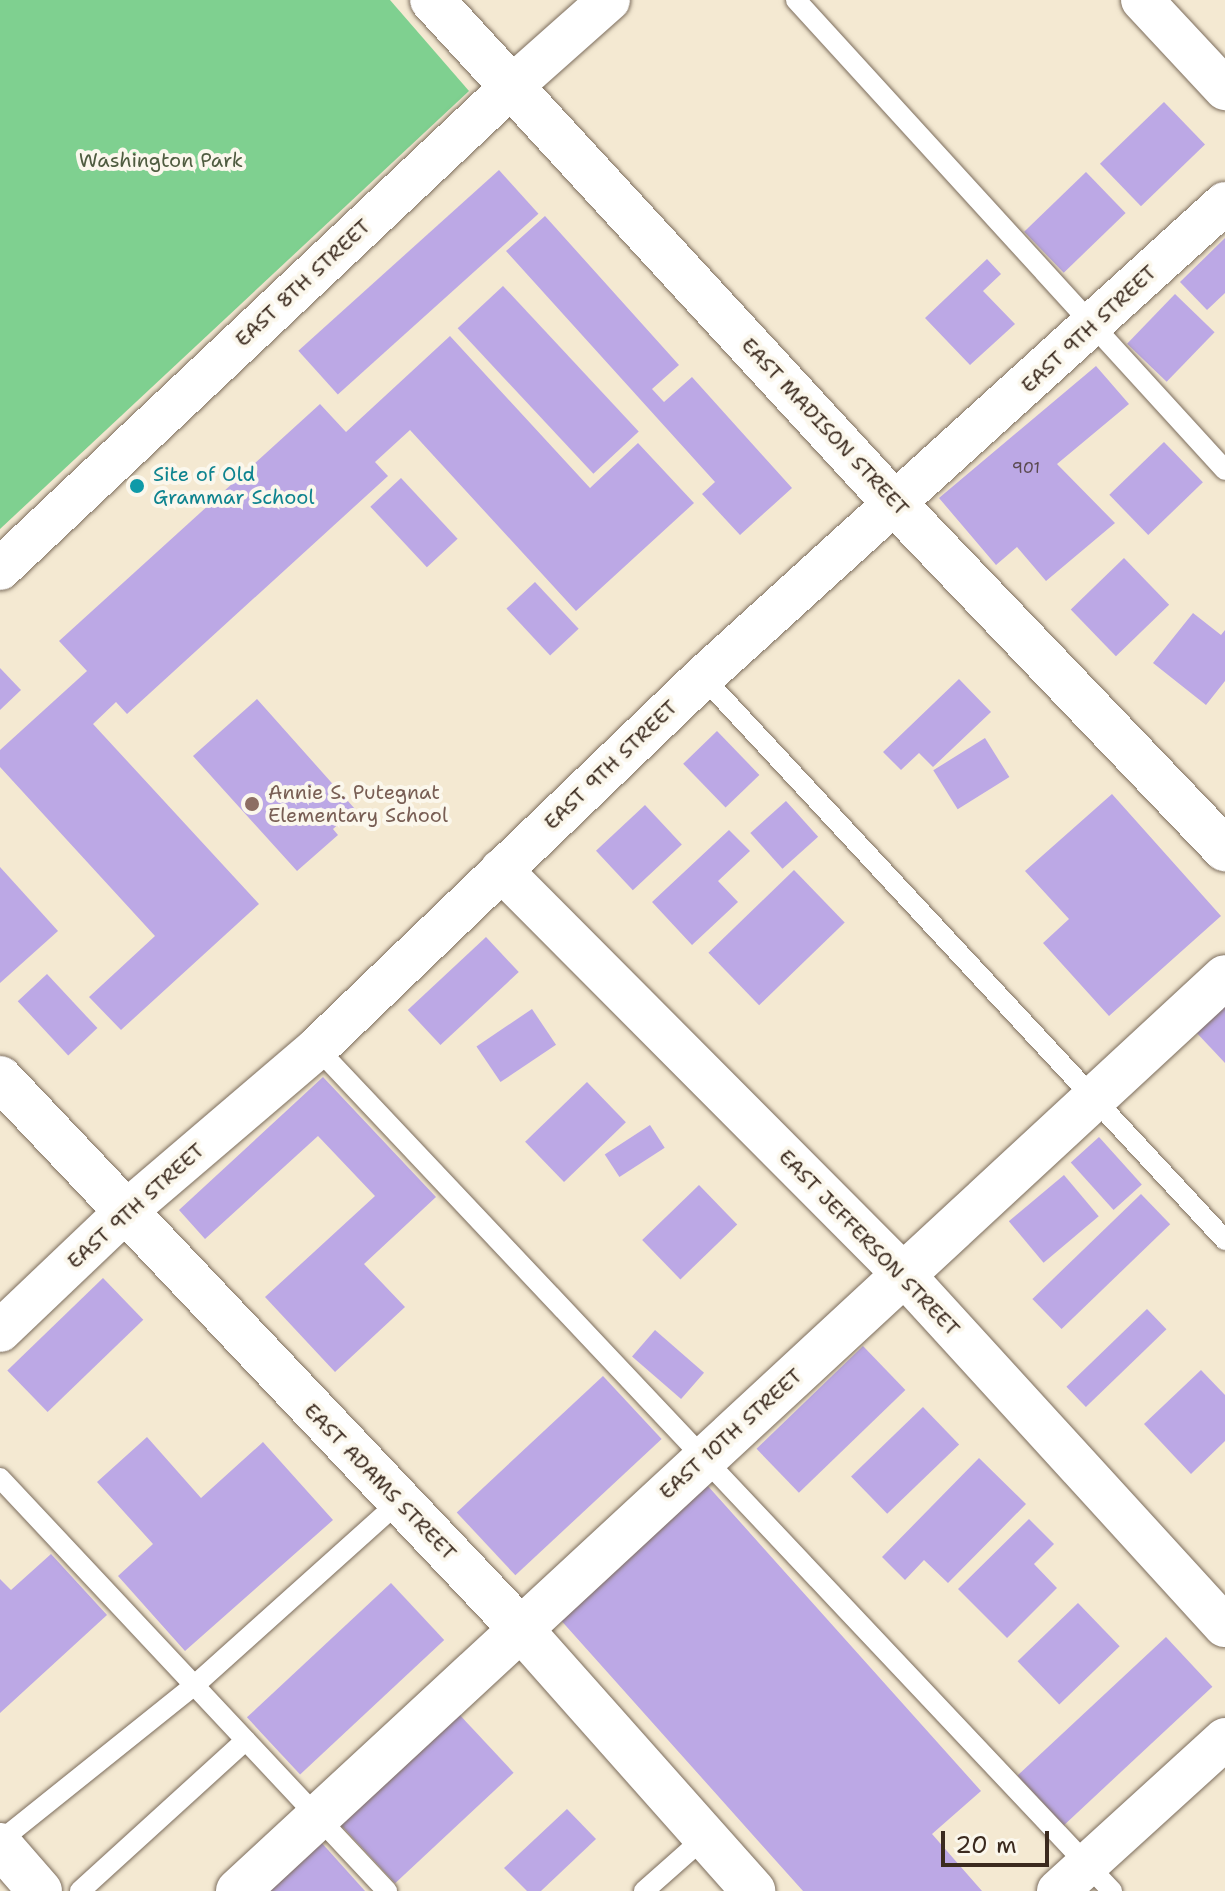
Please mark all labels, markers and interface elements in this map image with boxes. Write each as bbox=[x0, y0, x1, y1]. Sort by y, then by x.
park label: Washington Park bbox=[79, 148, 243, 172]
street label: EAST 8TH STREET bbox=[231, 214, 375, 352]
street label: EAST 9TH STREET bbox=[1017, 260, 1161, 398]
street label: EAST MADISON STREET bbox=[736, 333, 914, 521]
house number: 901 bbox=[1012, 458, 1040, 478]
place label: Site of Old Grammar School bbox=[153, 462, 314, 509]
marker: Site of Old Grammar School bbox=[128, 477, 146, 495]
street label: EAST 9TH STREET bbox=[539, 695, 683, 835]
place label: Annie S. Putegnat Elementary School bbox=[268, 780, 448, 827]
marker: Annie S. Putegnat Elementary School bbox=[243, 795, 261, 813]
street label: EAST 9TH STREET bbox=[63, 1138, 209, 1274]
street label: EAST JEFFERSON STREET bbox=[774, 1145, 964, 1341]
street label: EAST 10TH STREET bbox=[655, 1364, 807, 1504]
street label: EAST ADAMS STREET bbox=[299, 1399, 461, 1565]
scale bar bbox=[945, 1815, 1053, 1865]
text: 20 m bbox=[955, 1829, 1017, 1861]

